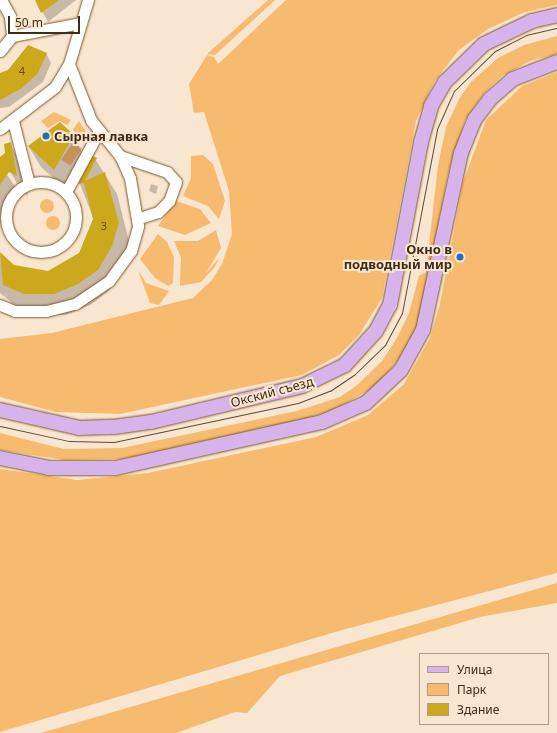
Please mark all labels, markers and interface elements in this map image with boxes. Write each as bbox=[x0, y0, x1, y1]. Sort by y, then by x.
scale bar bbox=[10, 8, 82, 34]
text: 50 m bbox=[15, 14, 43, 31]
house number: 4 bbox=[19, 64, 25, 78]
place label: Сырная лавка bbox=[54, 128, 148, 144]
marker: Сырная лавка bbox=[41, 131, 51, 141]
house number: 3 bbox=[101, 219, 107, 233]
place label: Окно в подводный мир bbox=[344, 242, 452, 273]
marker: Окно в подводный мир bbox=[455, 252, 465, 262]
street label: Окский съезд bbox=[229, 373, 315, 411]
legend bbox=[419, 653, 549, 725]
text: Улица bbox=[457, 661, 492, 678]
text: Парк bbox=[457, 681, 486, 698]
text: Здание bbox=[457, 701, 499, 718]

